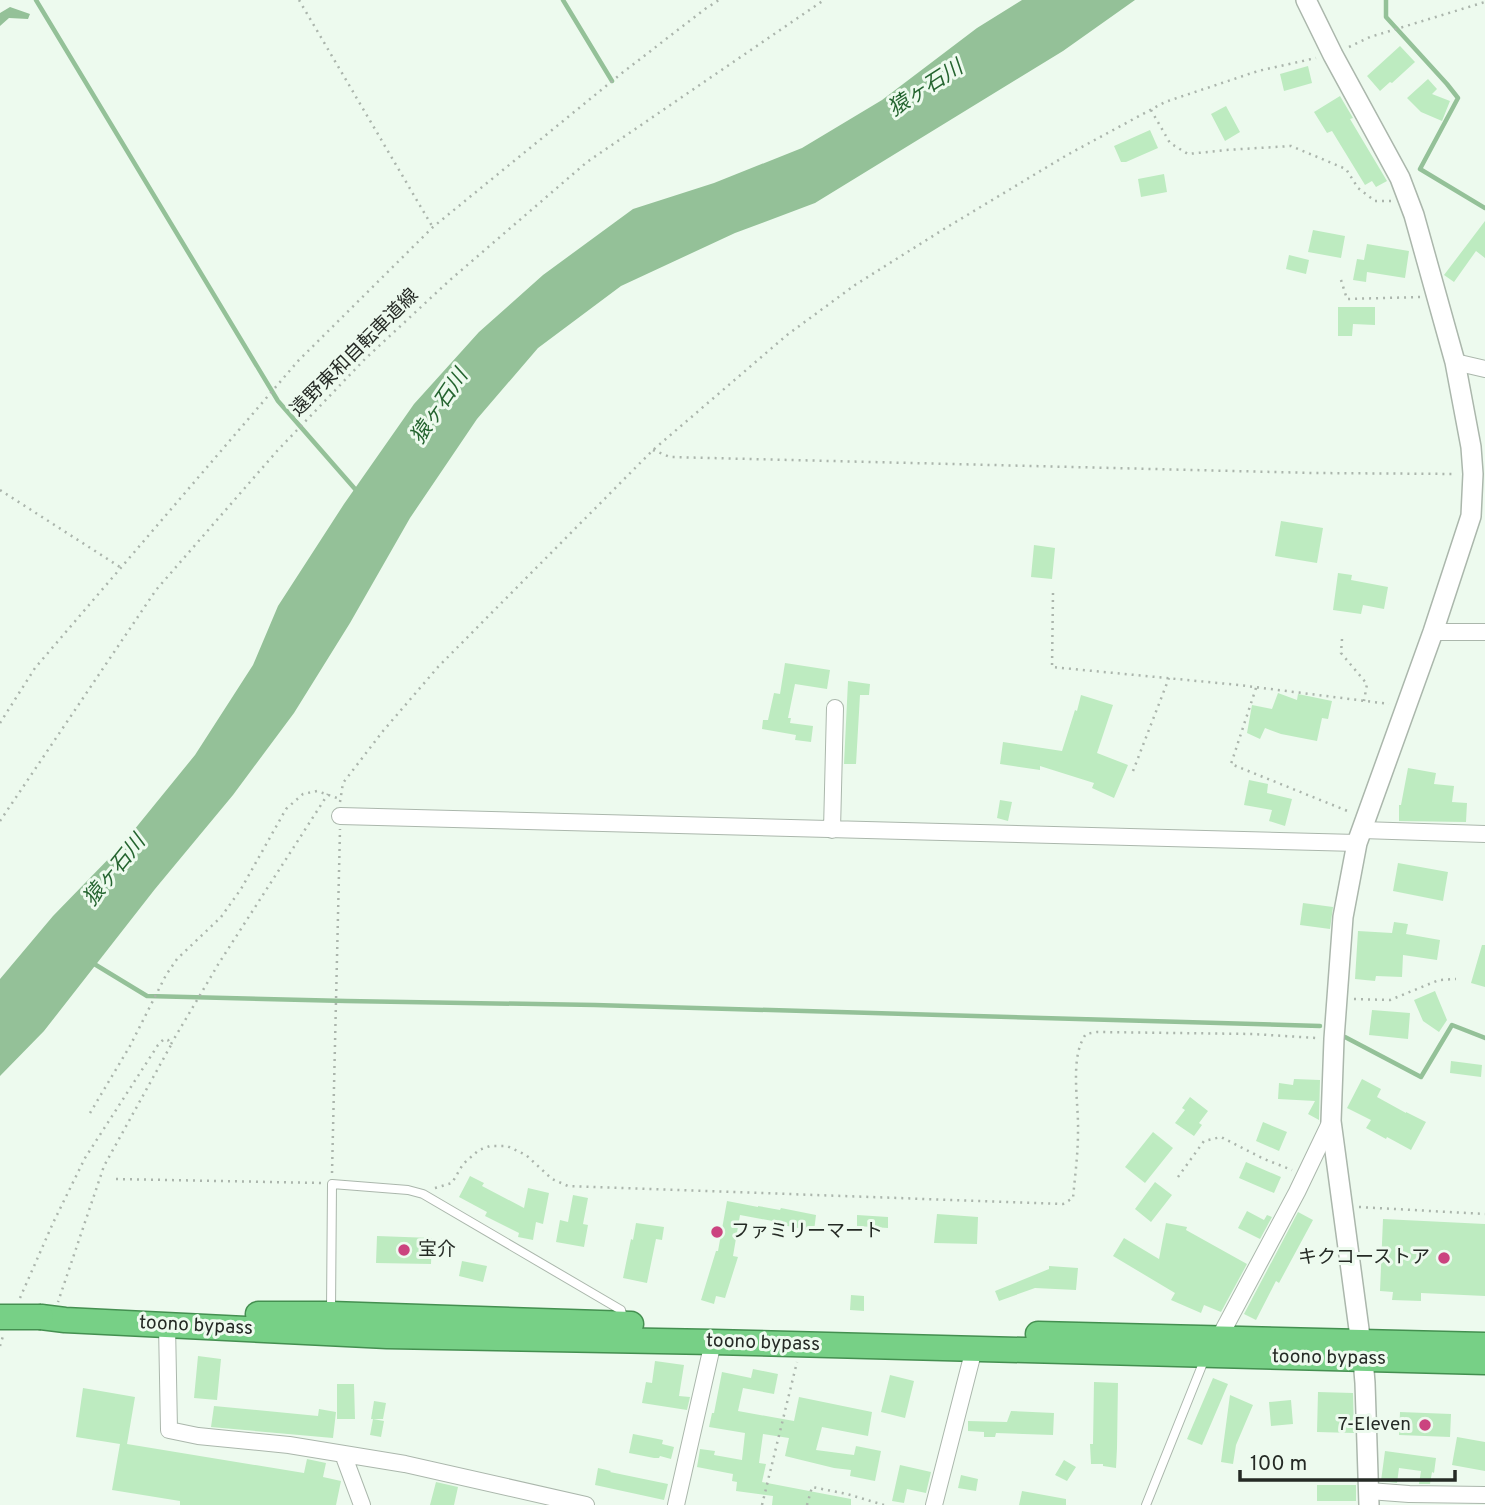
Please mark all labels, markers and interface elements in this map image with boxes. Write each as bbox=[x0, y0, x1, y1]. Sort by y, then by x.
water label: 猿ヶ石川 bbox=[883, 54, 970, 123]
street label: 遠野東和自転車道線 bbox=[286, 284, 424, 422]
water label: 猿ヶ石川 bbox=[405, 363, 476, 449]
water label: 猿ヶ石川 bbox=[78, 828, 153, 912]
place label: ファミリーマート bbox=[731, 1220, 883, 1244]
marker: ファミリーマート bbox=[709, 1224, 725, 1240]
place label: 宝介 bbox=[418, 1238, 456, 1262]
marker: 宝介 bbox=[396, 1242, 412, 1258]
place label: キクコーストア bbox=[1298, 1246, 1430, 1270]
marker: キクコーストア bbox=[1436, 1250, 1452, 1266]
street label: toono bypass bbox=[138, 1311, 254, 1341]
street label: toono bypass bbox=[706, 1329, 820, 1357]
street label: toono bypass bbox=[1272, 1345, 1386, 1371]
place label: 7-Eleven bbox=[1338, 1413, 1411, 1437]
marker: 7-Eleven bbox=[1417, 1417, 1433, 1433]
scale bar bbox=[1240, 1438, 1455, 1482]
text: 100 m bbox=[1250, 1451, 1307, 1478]

